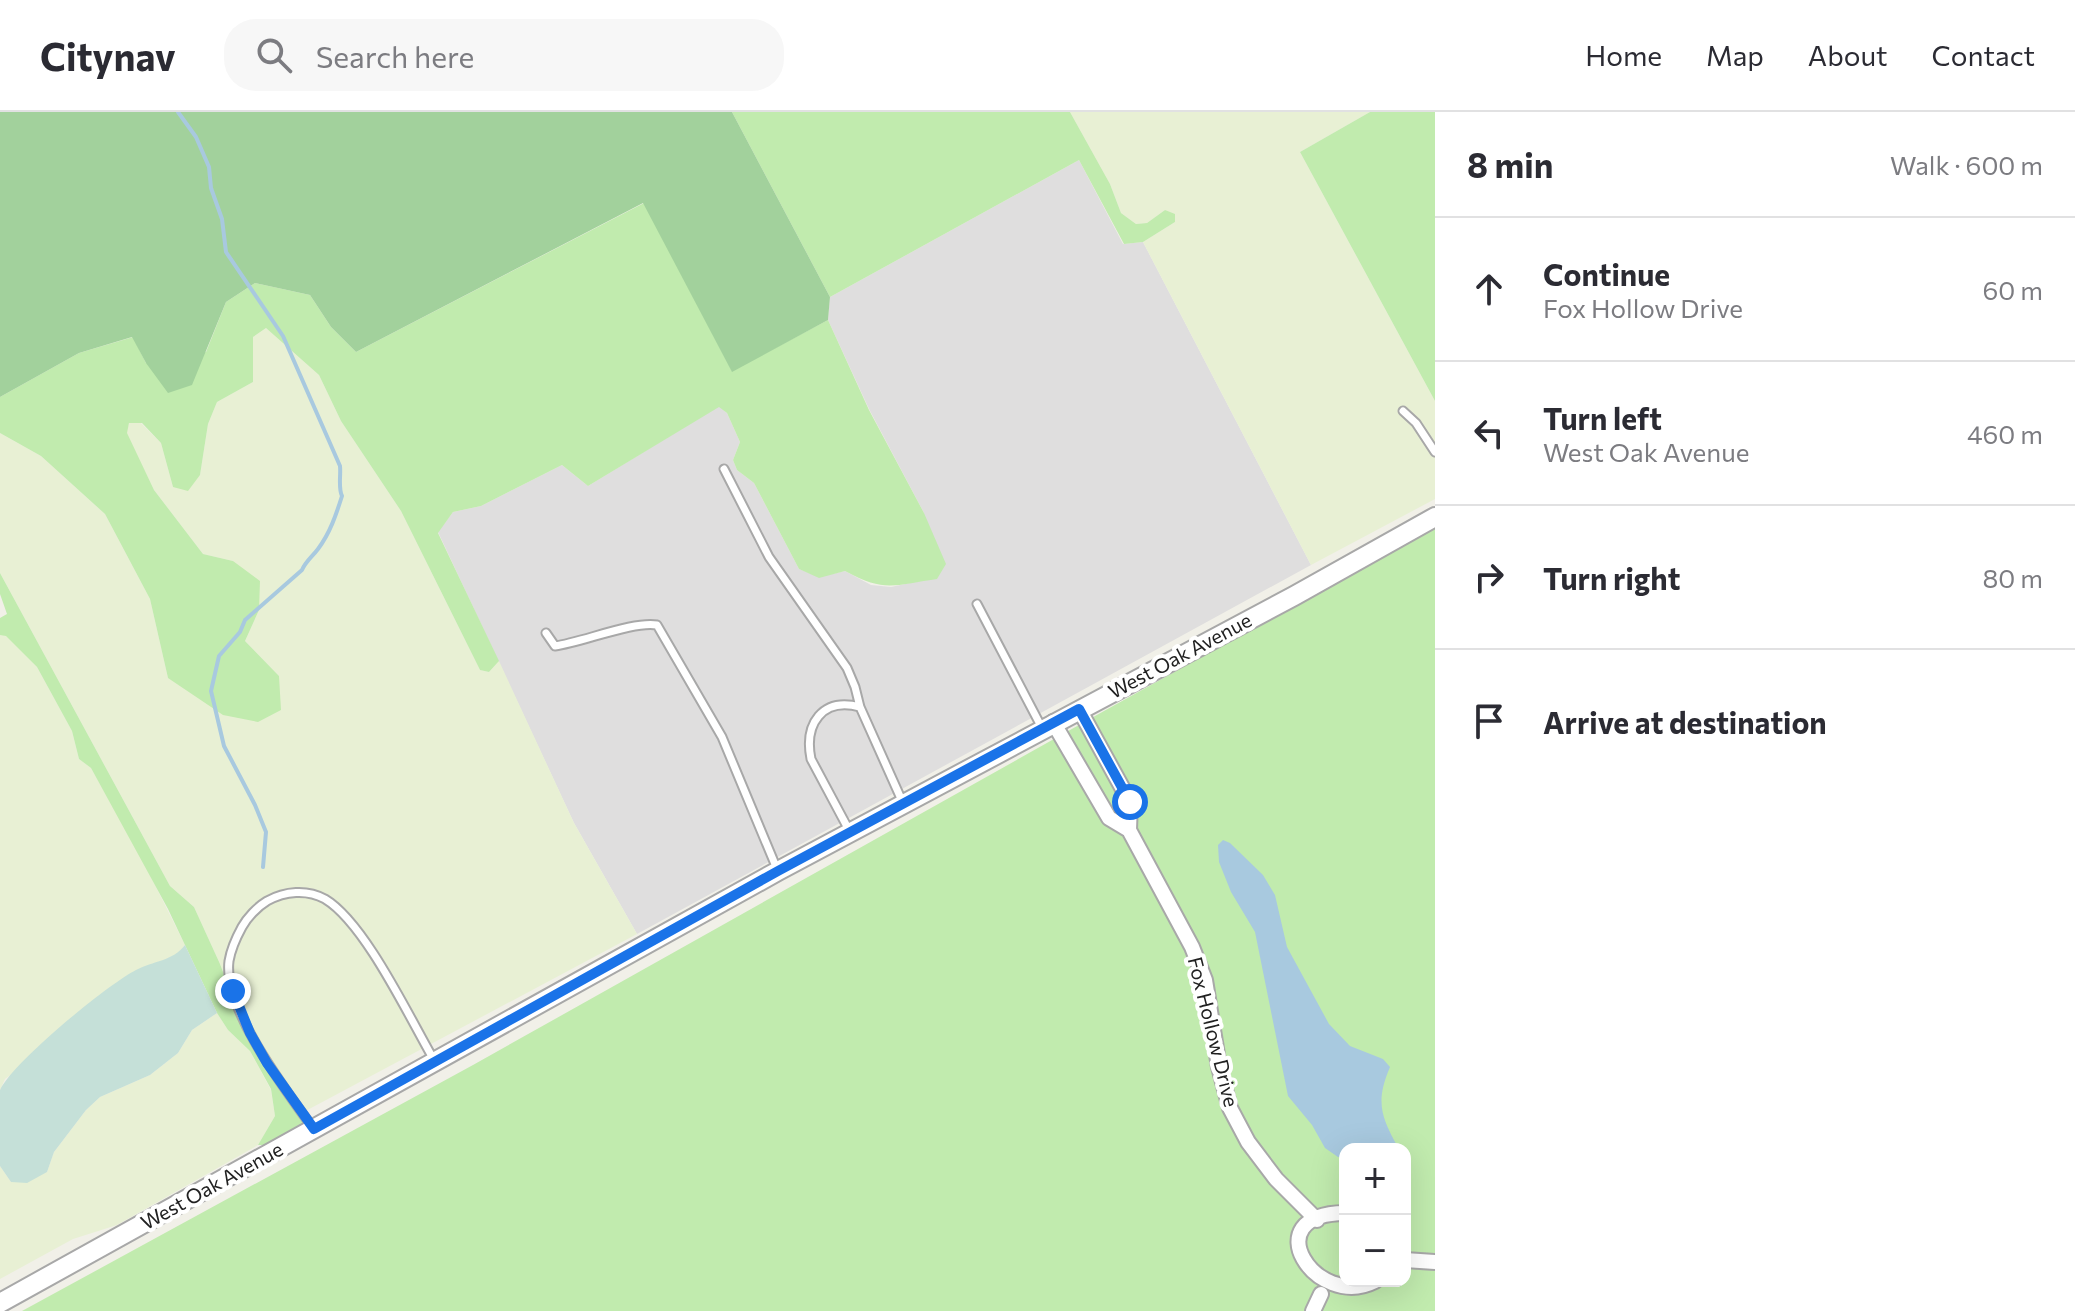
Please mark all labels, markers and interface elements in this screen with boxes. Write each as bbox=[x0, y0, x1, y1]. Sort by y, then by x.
search box bbox=[224, 19, 784, 91]
text: Citynav bbox=[40, 32, 176, 79]
icon: search bbox=[252, 33, 296, 77]
text: Search here bbox=[316, 37, 474, 74]
text: Home bbox=[1585, 38, 1662, 72]
text: Map bbox=[1706, 38, 1764, 72]
text: About bbox=[1808, 38, 1888, 72]
text: Contact bbox=[1932, 38, 2035, 72]
text: 8 min bbox=[1467, 143, 1553, 185]
text: Walk · 600 m bbox=[1890, 149, 2043, 180]
text: Continue bbox=[1543, 255, 1670, 292]
icon: ahead bbox=[1467, 267, 1511, 311]
text: 60 m bbox=[1983, 274, 2043, 305]
text: Fox Hollow Drive bbox=[1543, 292, 1743, 323]
text: Turn left bbox=[1543, 399, 1662, 436]
icon: left bbox=[1467, 411, 1511, 455]
text: 460 m bbox=[1967, 418, 2043, 449]
text: West Oak Avenue bbox=[1543, 436, 1749, 467]
icon: right bbox=[1467, 555, 1511, 599]
text: Turn right bbox=[1543, 559, 1680, 596]
text: 80 m bbox=[1983, 562, 2043, 593]
street label: West Oak Avenue bbox=[1104, 607, 1255, 703]
icon: arrive bbox=[1467, 699, 1511, 743]
text: Arrive at destination bbox=[1543, 703, 1827, 740]
route start bbox=[1112, 784, 1148, 820]
street label: Fox Hollow Drive bbox=[1184, 954, 1244, 1109]
route end bbox=[215, 973, 251, 1009]
street label: West Oak Avenue bbox=[136, 1136, 287, 1234]
map controls bbox=[1339, 1143, 1411, 1287]
button: + bbox=[1339, 1143, 1411, 1215]
button: − bbox=[1339, 1215, 1411, 1287]

